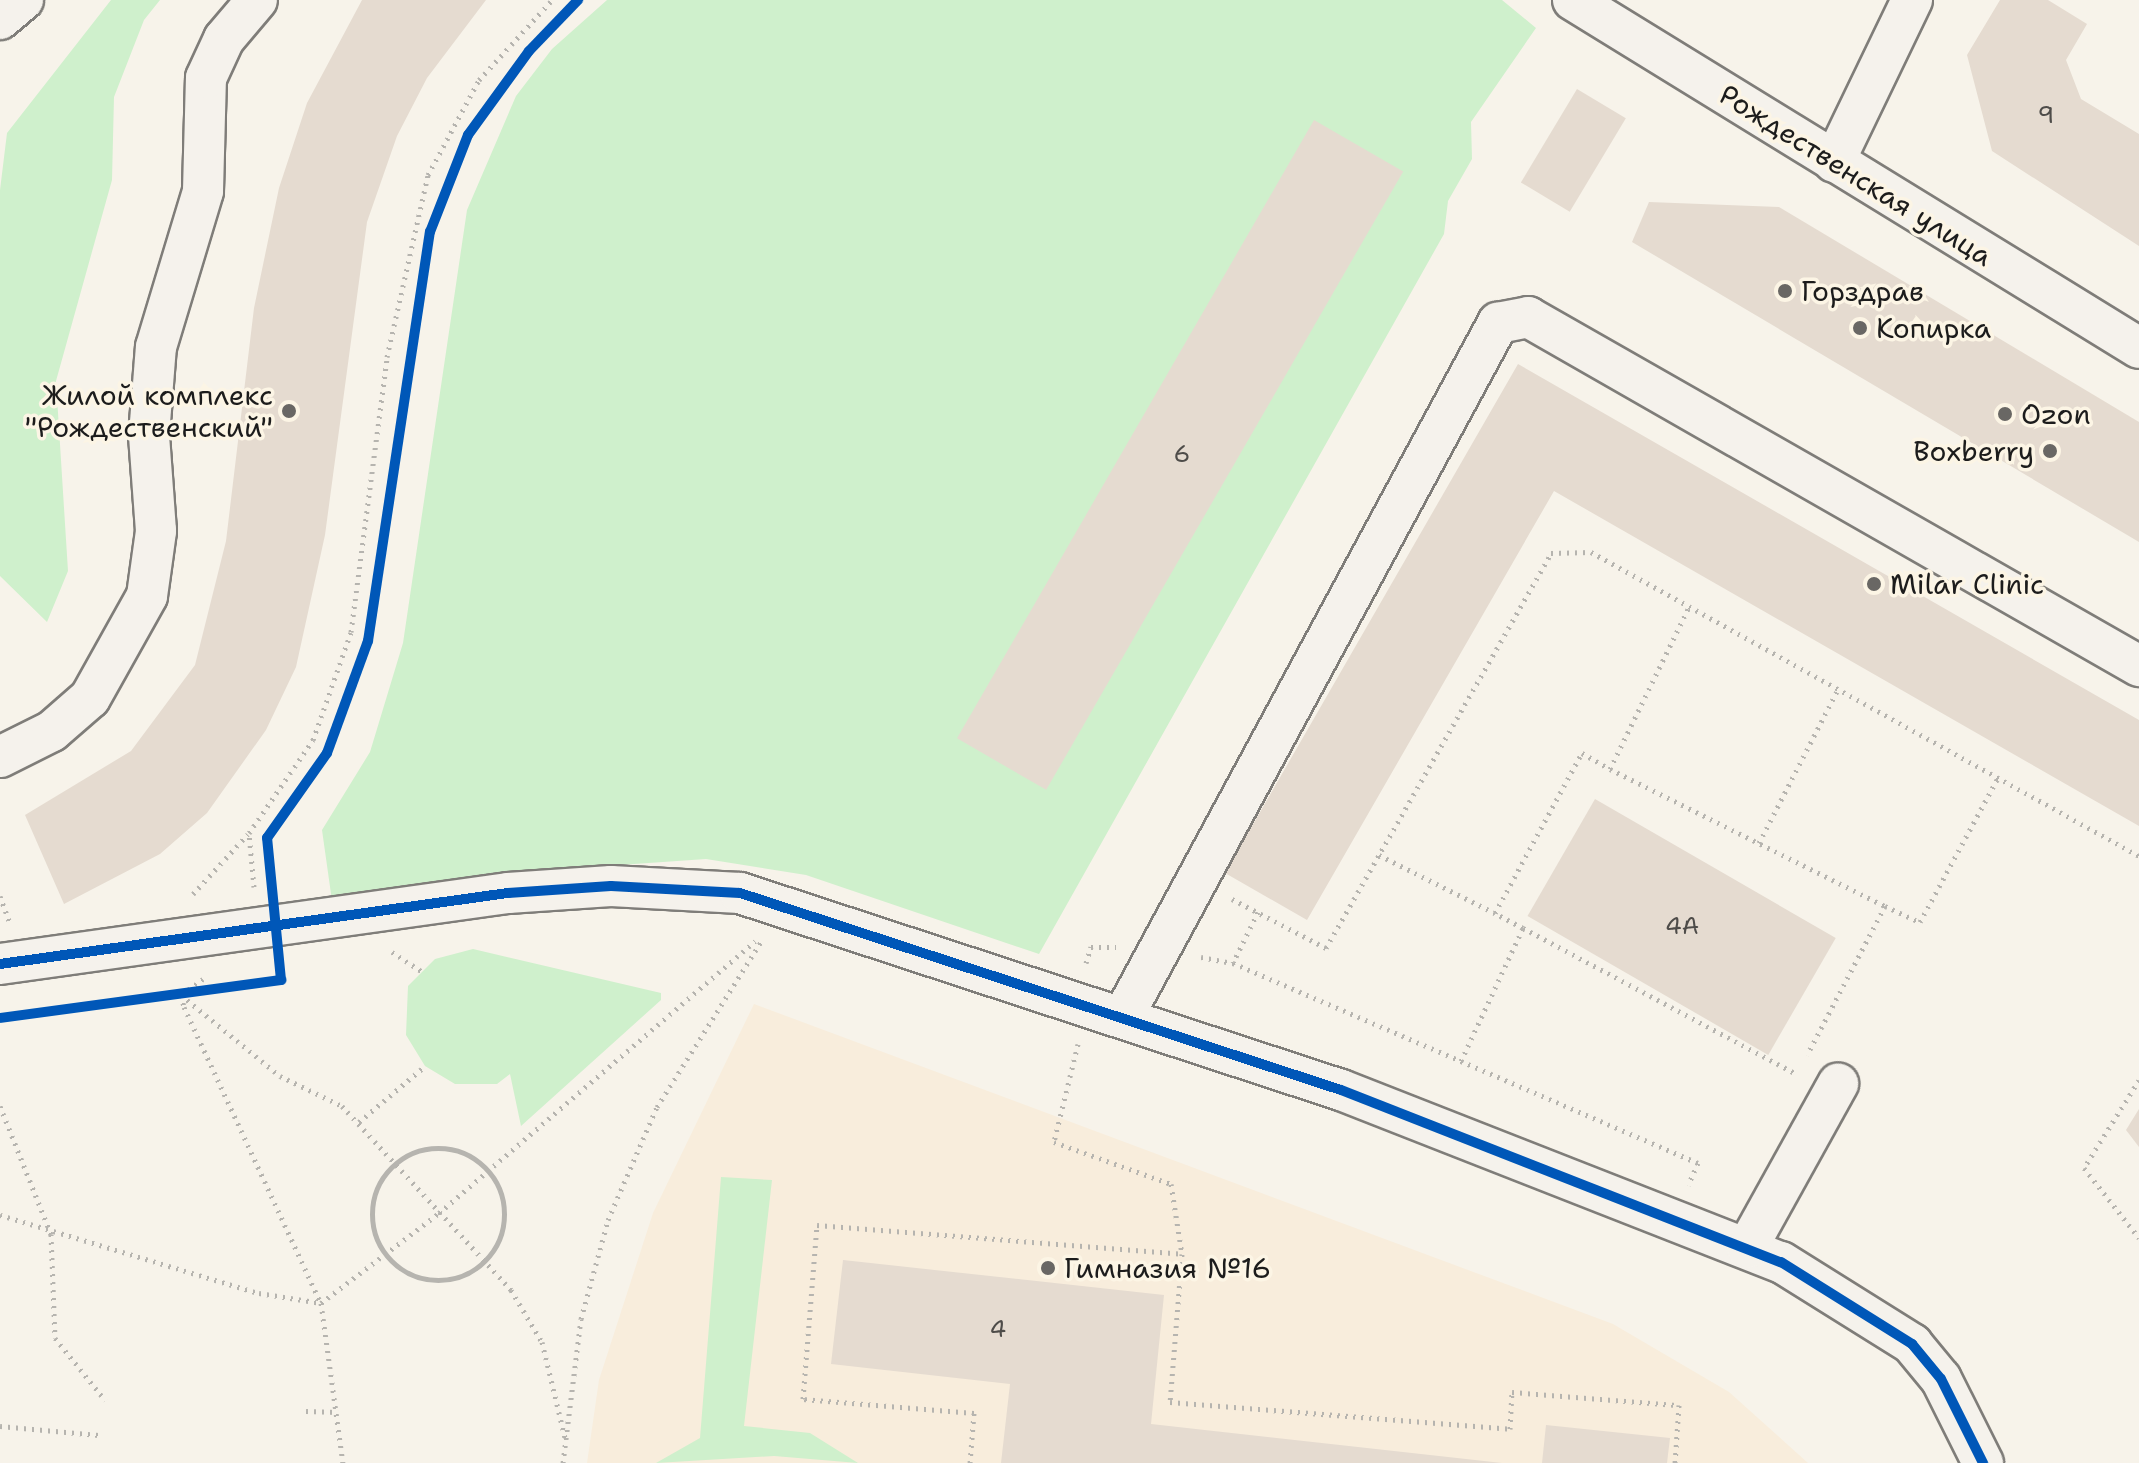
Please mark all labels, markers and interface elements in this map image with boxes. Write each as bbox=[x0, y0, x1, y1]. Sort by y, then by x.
street label: Рождественская улица bbox=[1713, 77, 1999, 273]
house number: 9 bbox=[2038, 102, 2054, 130]
place label: Горздрав bbox=[1801, 274, 1924, 308]
marker: Горздрав bbox=[1776, 282, 1794, 300]
place label: Копирка bbox=[1876, 311, 1991, 345]
marker: Копирка bbox=[1851, 319, 1869, 337]
place label: Жилой комплекс "Рождественский" bbox=[25, 378, 273, 444]
place label: Ozon bbox=[2021, 397, 2091, 431]
marker: Жилой комплекс "Рождественский" bbox=[280, 402, 298, 420]
marker: Ozon bbox=[1996, 405, 2014, 423]
place label: Boxberry bbox=[1913, 434, 2034, 468]
house number: 6 bbox=[1174, 441, 1190, 469]
marker: Boxberry bbox=[2041, 442, 2059, 460]
place label: Milar Clinic bbox=[1890, 567, 2044, 601]
marker: Milar Clinic bbox=[1865, 575, 1883, 593]
house number: 4А bbox=[1665, 913, 1699, 941]
place label: Гимназия №16 bbox=[1064, 1251, 1271, 1285]
marker: Гимназия №16 bbox=[1039, 1259, 1057, 1277]
house number: 4 bbox=[990, 1316, 1006, 1344]

